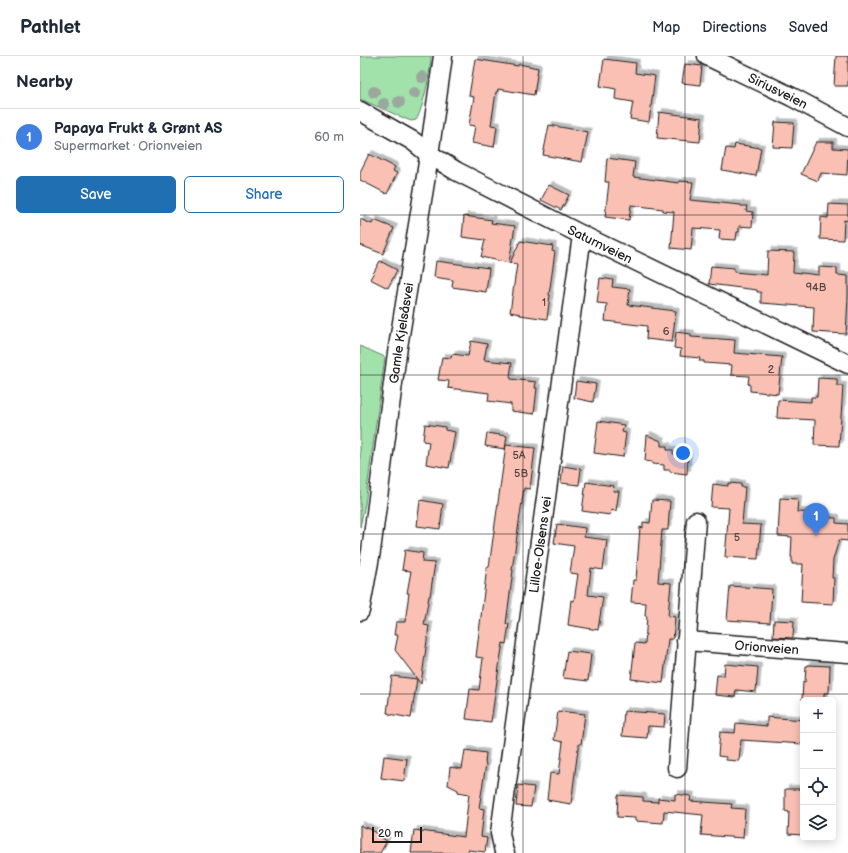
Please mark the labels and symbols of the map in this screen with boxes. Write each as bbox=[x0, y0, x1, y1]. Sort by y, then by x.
street label: Siriusveien bbox=[745, 70, 810, 113]
street label: Saturnveien bbox=[565, 222, 635, 267]
house number: 94B bbox=[806, 281, 827, 294]
street label: Gamle Kjelsåsvei bbox=[386, 282, 417, 385]
house number: 1 bbox=[542, 296, 546, 309]
house number: 6 bbox=[663, 325, 670, 338]
house number: 2 bbox=[768, 363, 775, 376]
your location bbox=[673, 443, 693, 463]
house number: 5A bbox=[512, 449, 526, 462]
house number: 5B bbox=[514, 467, 528, 480]
street label: Lilloe-Olsens vei bbox=[526, 495, 555, 594]
pin: 1 bbox=[803, 503, 829, 536]
house number: 5 bbox=[734, 531, 740, 544]
street label: Orionveien bbox=[734, 638, 799, 658]
scale bar bbox=[372, 825, 422, 844]

